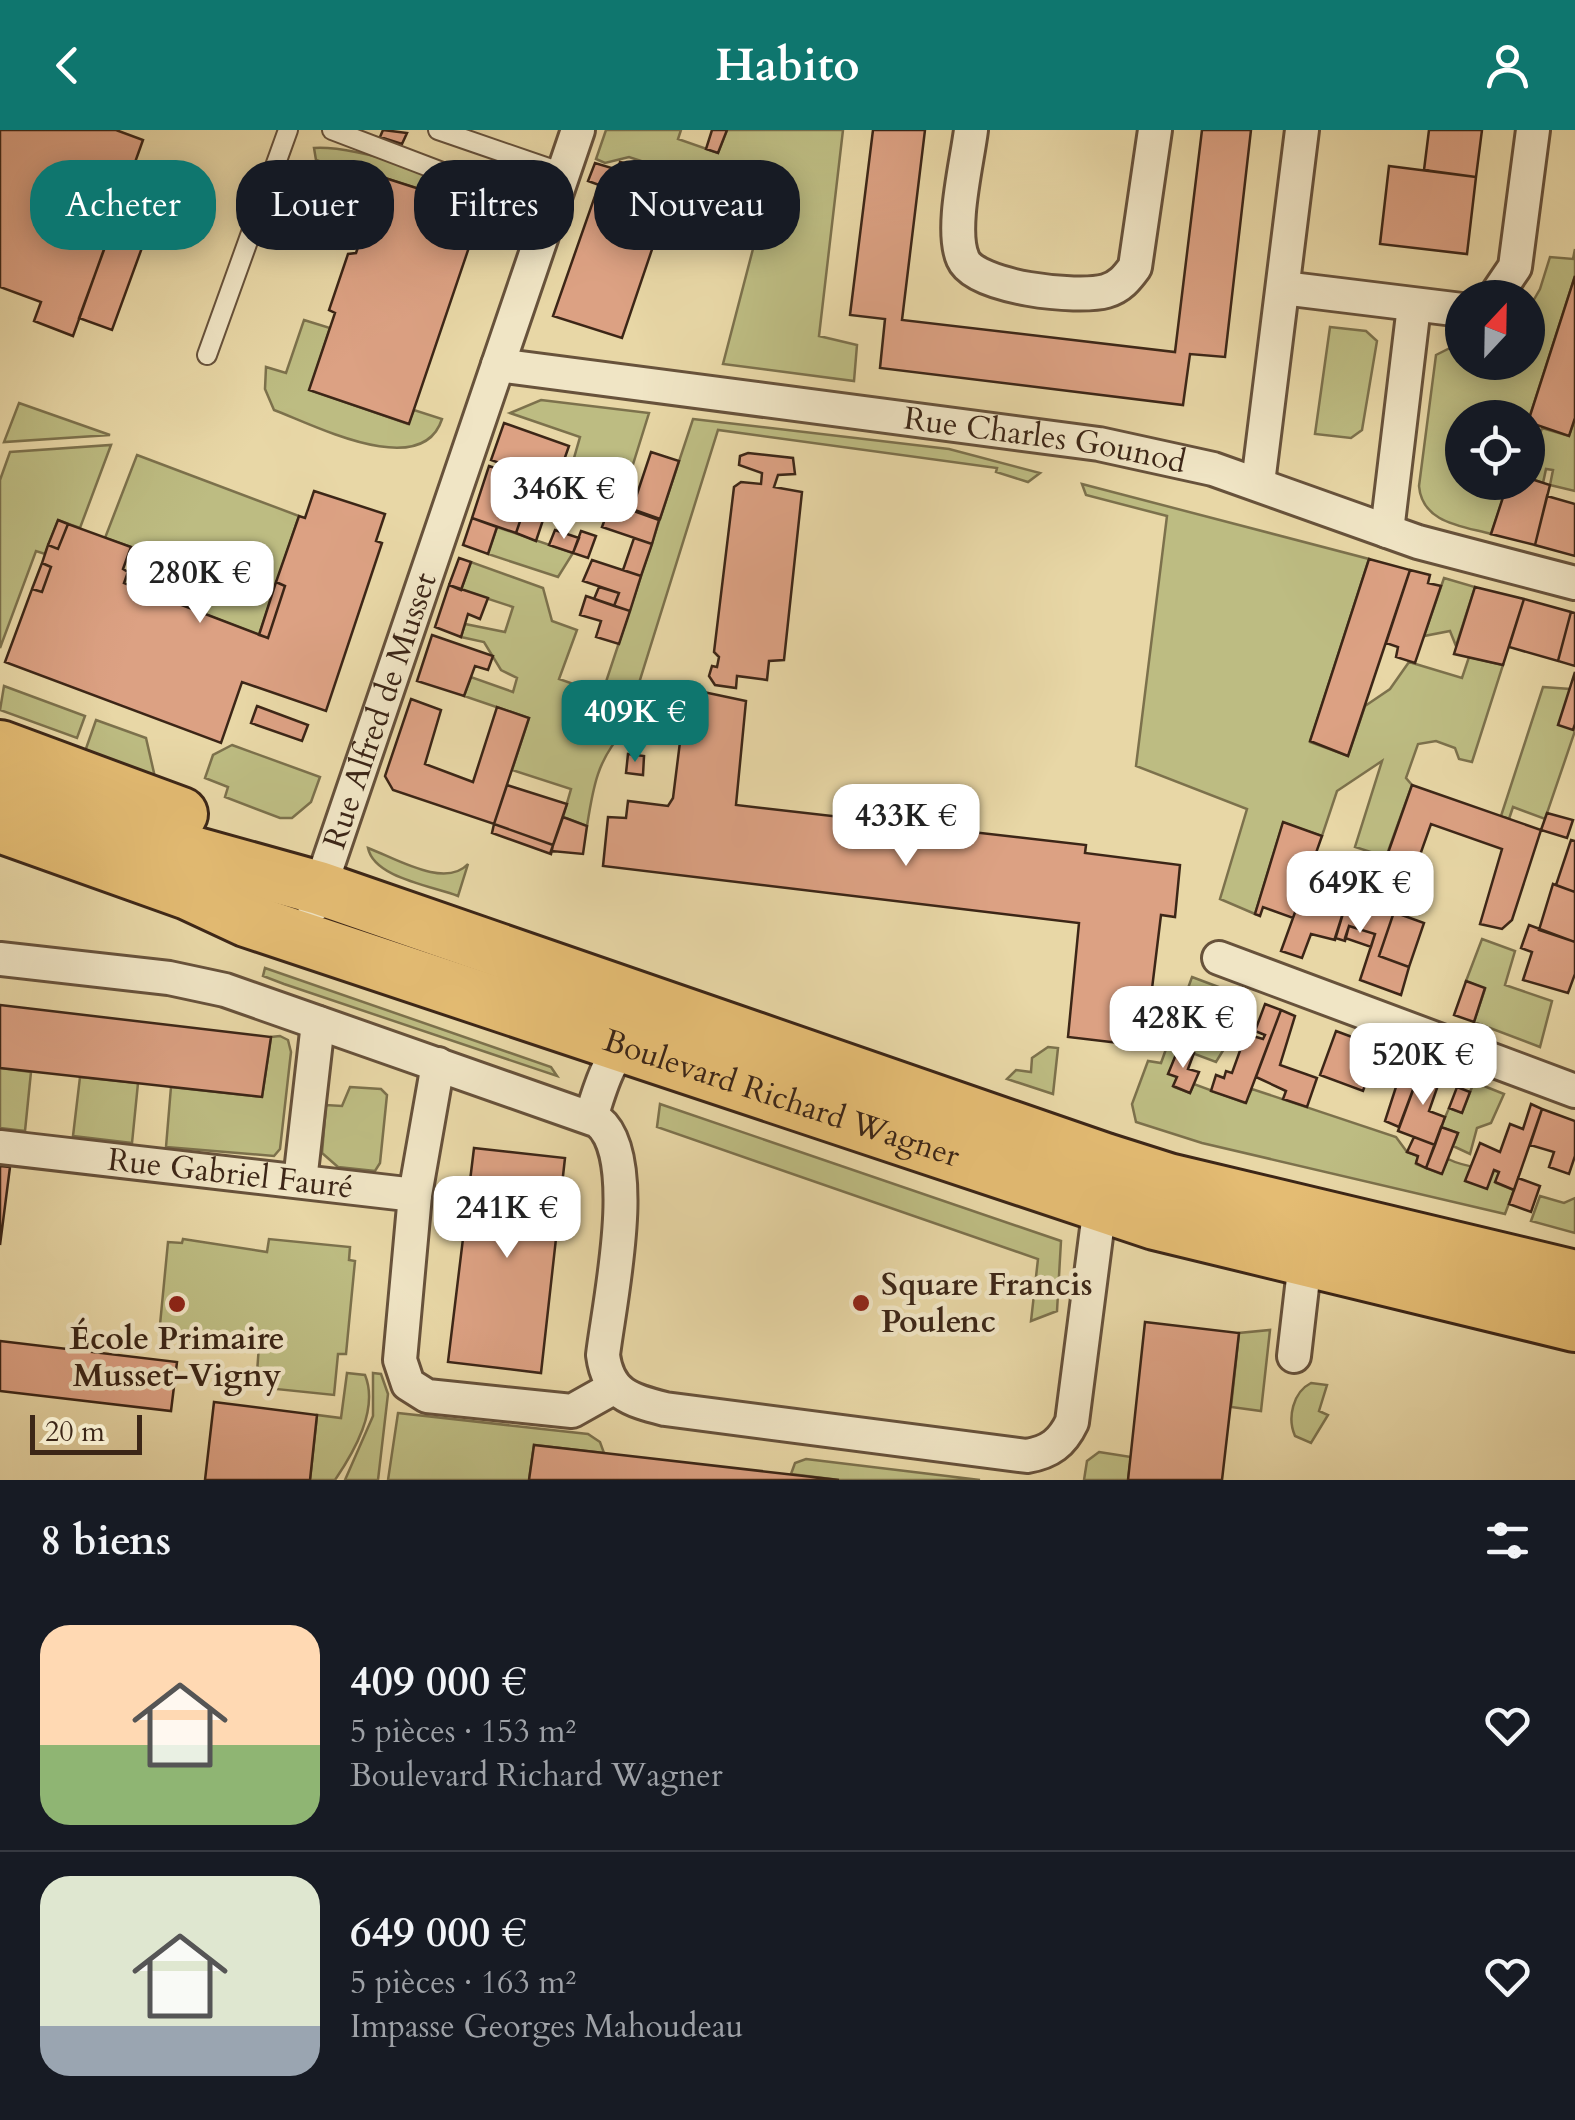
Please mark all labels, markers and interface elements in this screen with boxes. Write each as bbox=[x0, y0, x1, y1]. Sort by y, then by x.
text: Habito bbox=[715, 35, 860, 96]
icon: back bbox=[40, 38, 95, 93]
icon: person bbox=[1480, 38, 1535, 93]
chip: Acheter bbox=[30, 160, 216, 250]
chip: Louer bbox=[236, 160, 394, 250]
chip: Filtres bbox=[414, 160, 574, 250]
chip: Nouveau bbox=[594, 160, 800, 250]
north arrow bbox=[1445, 280, 1545, 380]
map controls bbox=[1445, 280, 1545, 500]
street label: Rue Charles Gounod bbox=[901, 397, 1190, 484]
button: locate bbox=[1445, 400, 1545, 500]
pin: 346K € bbox=[483, 457, 645, 542]
text: 346K € bbox=[513, 467, 615, 511]
pin: 280K € bbox=[119, 541, 281, 626]
text: 280K € bbox=[149, 551, 251, 595]
street label: Rue Alfred de Musset bbox=[313, 567, 448, 855]
pin: 409K € bbox=[554, 680, 716, 765]
text: 409K € bbox=[584, 690, 686, 734]
pin: 433K € bbox=[825, 784, 987, 869]
text: 433K € bbox=[855, 794, 957, 838]
pin: 649K € bbox=[1279, 851, 1441, 936]
text: 649K € bbox=[1309, 861, 1411, 905]
pin: 428K € bbox=[1102, 986, 1264, 1071]
text: 428K € bbox=[1132, 996, 1234, 1040]
street label: Boulevard Richard Wagner bbox=[598, 1019, 965, 1178]
pin: 520K € bbox=[1342, 1023, 1504, 1108]
text: 520K € bbox=[1372, 1033, 1474, 1077]
street label: Rue Gabriel Fauré bbox=[105, 1138, 356, 1210]
pin: 241K € bbox=[426, 1176, 588, 1261]
text: 241K € bbox=[456, 1186, 558, 1230]
place label: Square Francis Poulenc bbox=[881, 1263, 1093, 1344]
marker: Square Francis Poulenc bbox=[850, 1292, 872, 1314]
marker: École Primaire Musset-Vigny bbox=[166, 1293, 188, 1315]
place label: École Primaire Musset-Vigny bbox=[69, 1317, 285, 1398]
scale bar bbox=[30, 1410, 142, 1454]
text: 20 m bbox=[45, 1413, 105, 1451]
text: 8 biens bbox=[40, 1512, 171, 1569]
icon: filters bbox=[1480, 1513, 1535, 1568]
text: 409 000 € bbox=[350, 1653, 527, 1710]
icon: home bbox=[120, 1665, 240, 1785]
icon: heart bbox=[1480, 1698, 1535, 1753]
text: 5 pièces · 153 m² bbox=[350, 1710, 576, 1754]
text: Boulevard Richard Wagner bbox=[350, 1754, 723, 1798]
text: 649 000 € bbox=[350, 1904, 527, 1961]
icon: home bbox=[120, 1916, 240, 2036]
icon: heart bbox=[1480, 1949, 1535, 2004]
text: 5 pièces · 163 m² bbox=[350, 1961, 576, 2005]
text: Impasse Georges Mahoudeau bbox=[350, 2005, 743, 2049]

